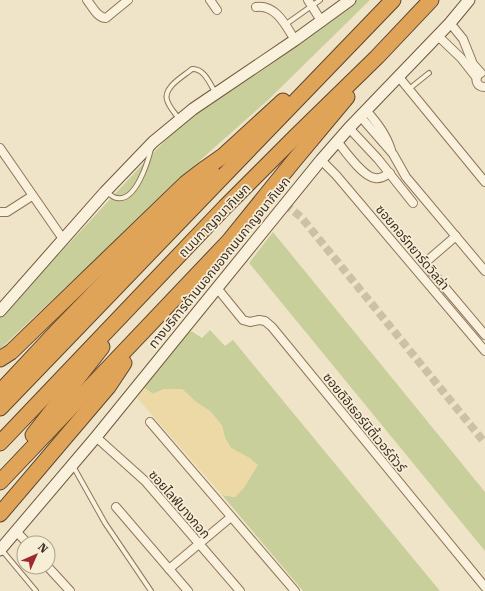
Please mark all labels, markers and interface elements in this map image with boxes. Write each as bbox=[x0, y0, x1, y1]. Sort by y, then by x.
street label: ทางบริการด้านนอกของถนนกาญจนาภิเษก bbox=[145, 174, 293, 351]
street label: ถนนกาญจนาภิเษก bbox=[175, 180, 253, 260]
street label: ซอยคอร์ทยาร์ดวิลล่า bbox=[373, 202, 452, 293]
street label: ซอยดิอิเธอร์นิตี้เวอร์ดัวร์ bbox=[320, 368, 411, 475]
street label: ซอยไลฟ์บางกอก bbox=[146, 467, 213, 542]
north arrow bbox=[16, 535, 56, 575]
text: N bbox=[35, 541, 51, 556]

